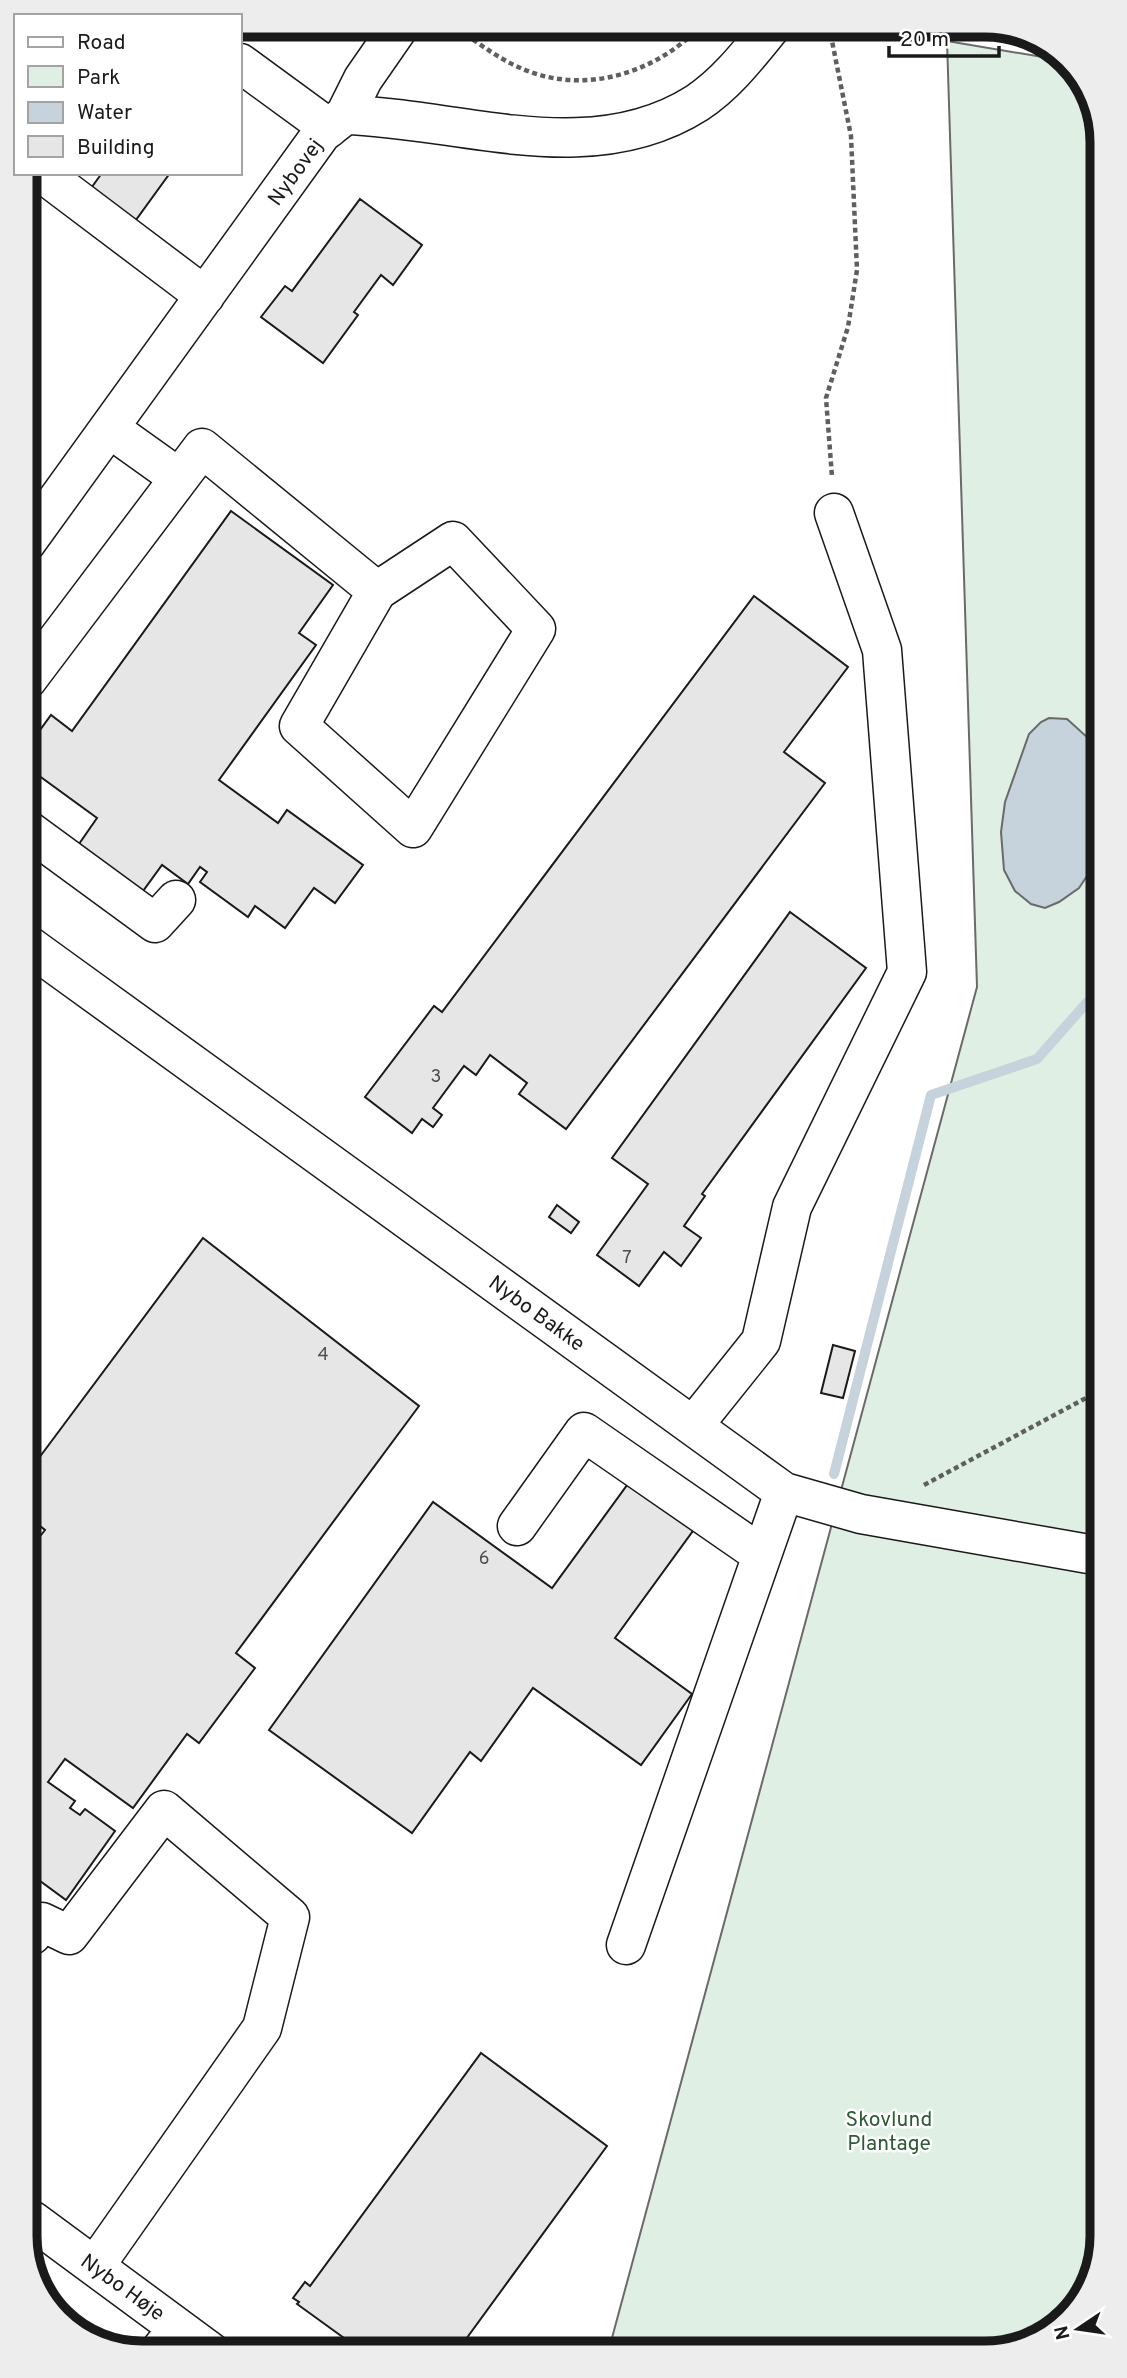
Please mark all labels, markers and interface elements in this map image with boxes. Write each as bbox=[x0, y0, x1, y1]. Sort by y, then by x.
legend bbox=[14, 14, 242, 175]
scale bar bbox=[889, 14, 999, 58]
text: 20 m bbox=[900, 27, 949, 54]
text: Road bbox=[77, 30, 126, 57]
text: Park bbox=[77, 65, 120, 92]
text: Water bbox=[77, 100, 132, 127]
street label: Nybovej bbox=[263, 134, 330, 212]
text: Building bbox=[77, 135, 155, 162]
house number: 3 bbox=[431, 1066, 441, 1089]
house number: 7 bbox=[622, 1247, 632, 1270]
street label: Nybo Bakke bbox=[483, 1270, 590, 1358]
house number: 4 bbox=[317, 1344, 329, 1367]
house number: 6 bbox=[479, 1548, 489, 1571]
park label: Skovlund Plantage bbox=[846, 2107, 932, 2158]
street label: Nybo Høje bbox=[75, 2249, 170, 2328]
north arrow bbox=[1043, 2294, 1113, 2364]
text: N bbox=[1050, 2323, 1077, 2342]

